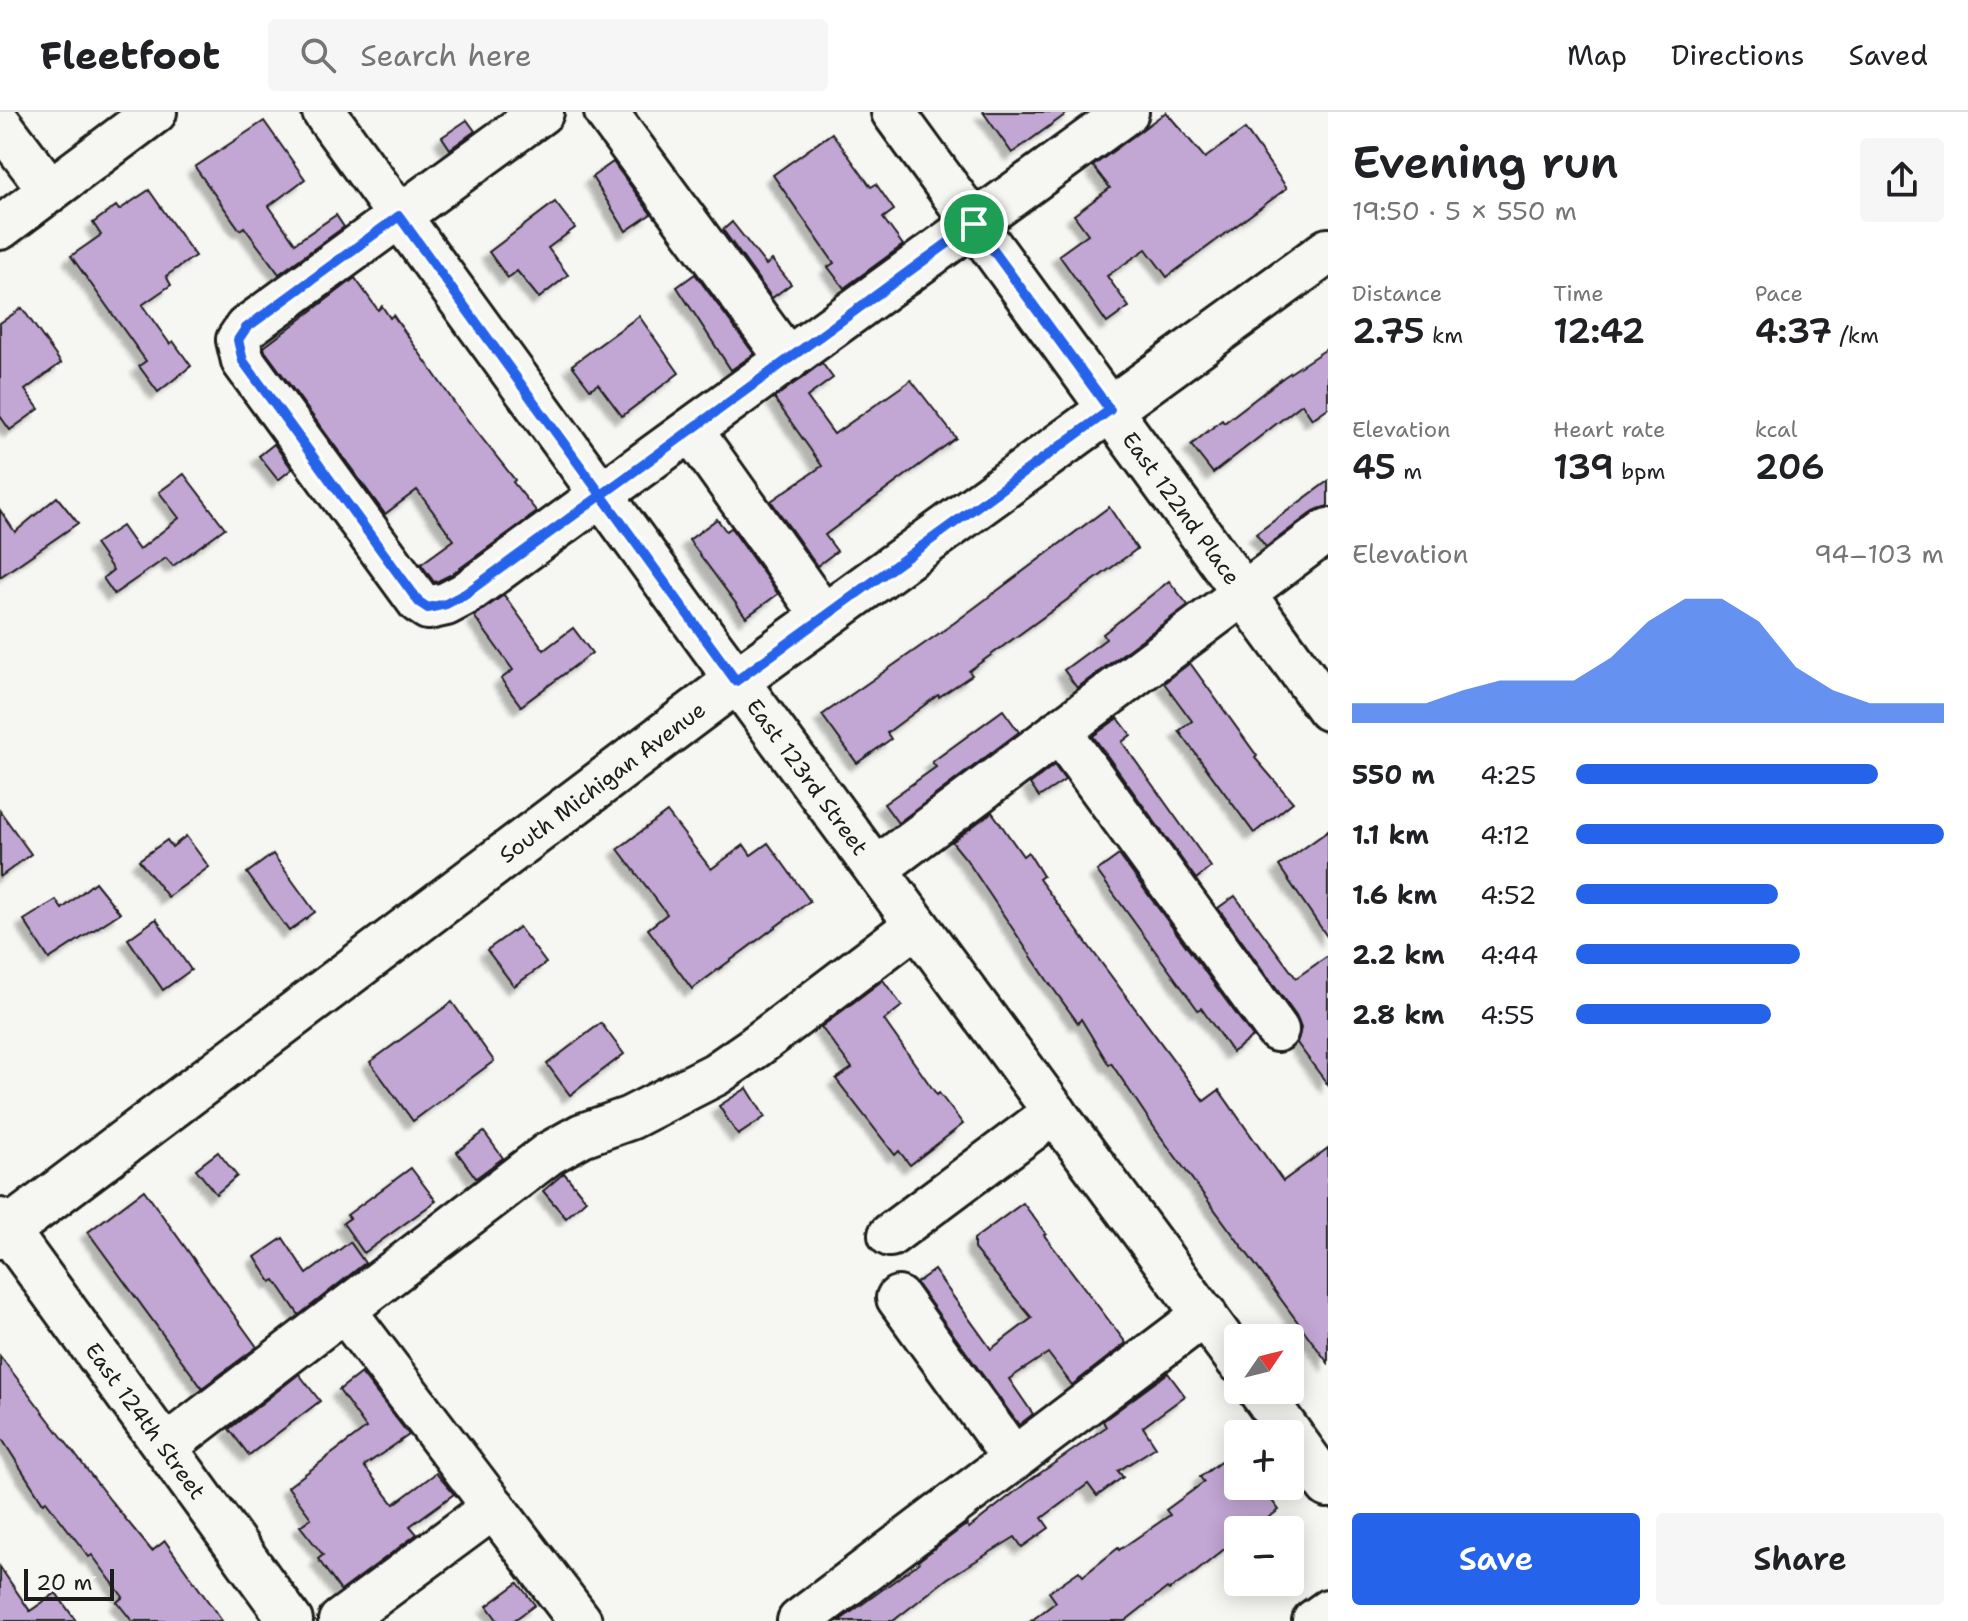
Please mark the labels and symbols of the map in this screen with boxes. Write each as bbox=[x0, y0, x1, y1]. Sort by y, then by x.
pin bbox=[940, 190, 1008, 258]
street label: East 122nd Place bbox=[1116, 426, 1247, 590]
street label: East 123rd Street bbox=[740, 693, 875, 861]
street label: South Michigan Avenue bbox=[493, 695, 711, 869]
north arrow bbox=[1224, 1324, 1304, 1404]
street label: East 124th Street bbox=[79, 1336, 212, 1505]
scale bar bbox=[24, 1565, 114, 1601]

